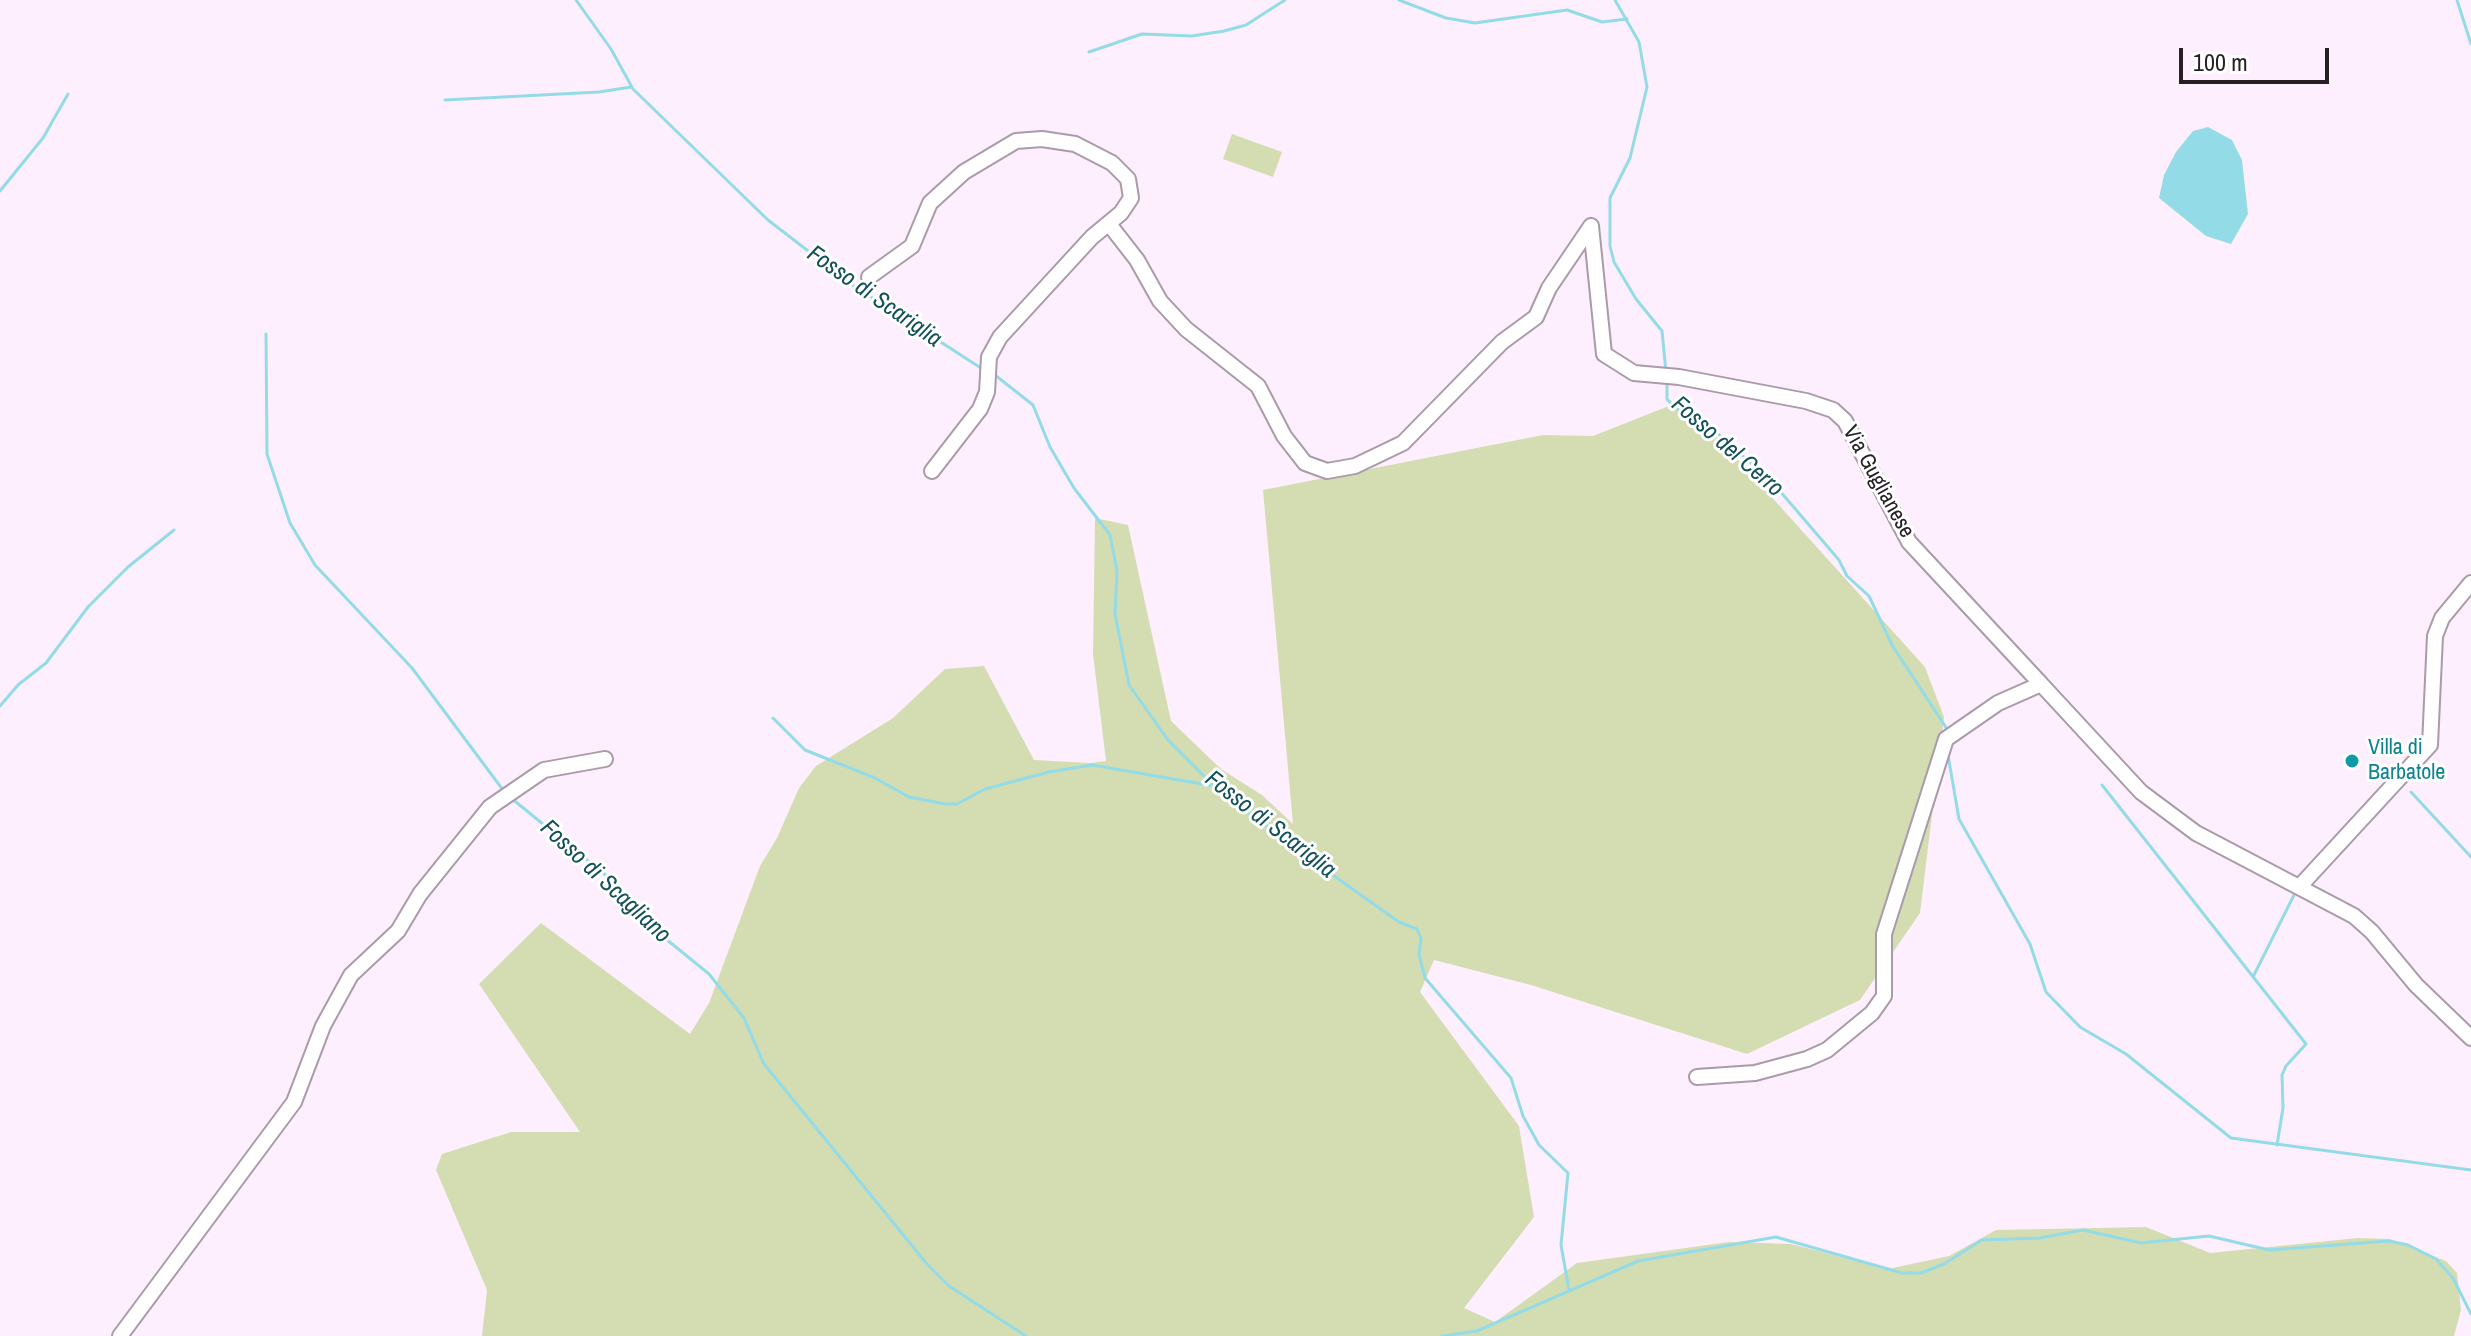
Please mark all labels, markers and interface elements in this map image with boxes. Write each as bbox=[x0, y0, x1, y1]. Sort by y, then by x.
scale bar bbox=[2183, 32, 2333, 82]
text: 100 m bbox=[2193, 46, 2248, 78]
water label: Fosso di Scariglia bbox=[801, 240, 947, 354]
water label: Fosso del Cerro bbox=[1665, 390, 1789, 504]
street label: Via Guglianese bbox=[1836, 421, 1920, 543]
place label: Villa di Barbatole bbox=[2368, 735, 2445, 786]
marker: Villa di Barbatole bbox=[2343, 752, 2361, 770]
water label: Fosso di Scariglia bbox=[1199, 765, 1341, 885]
water label: Fosso di Scagliano bbox=[534, 814, 676, 950]

